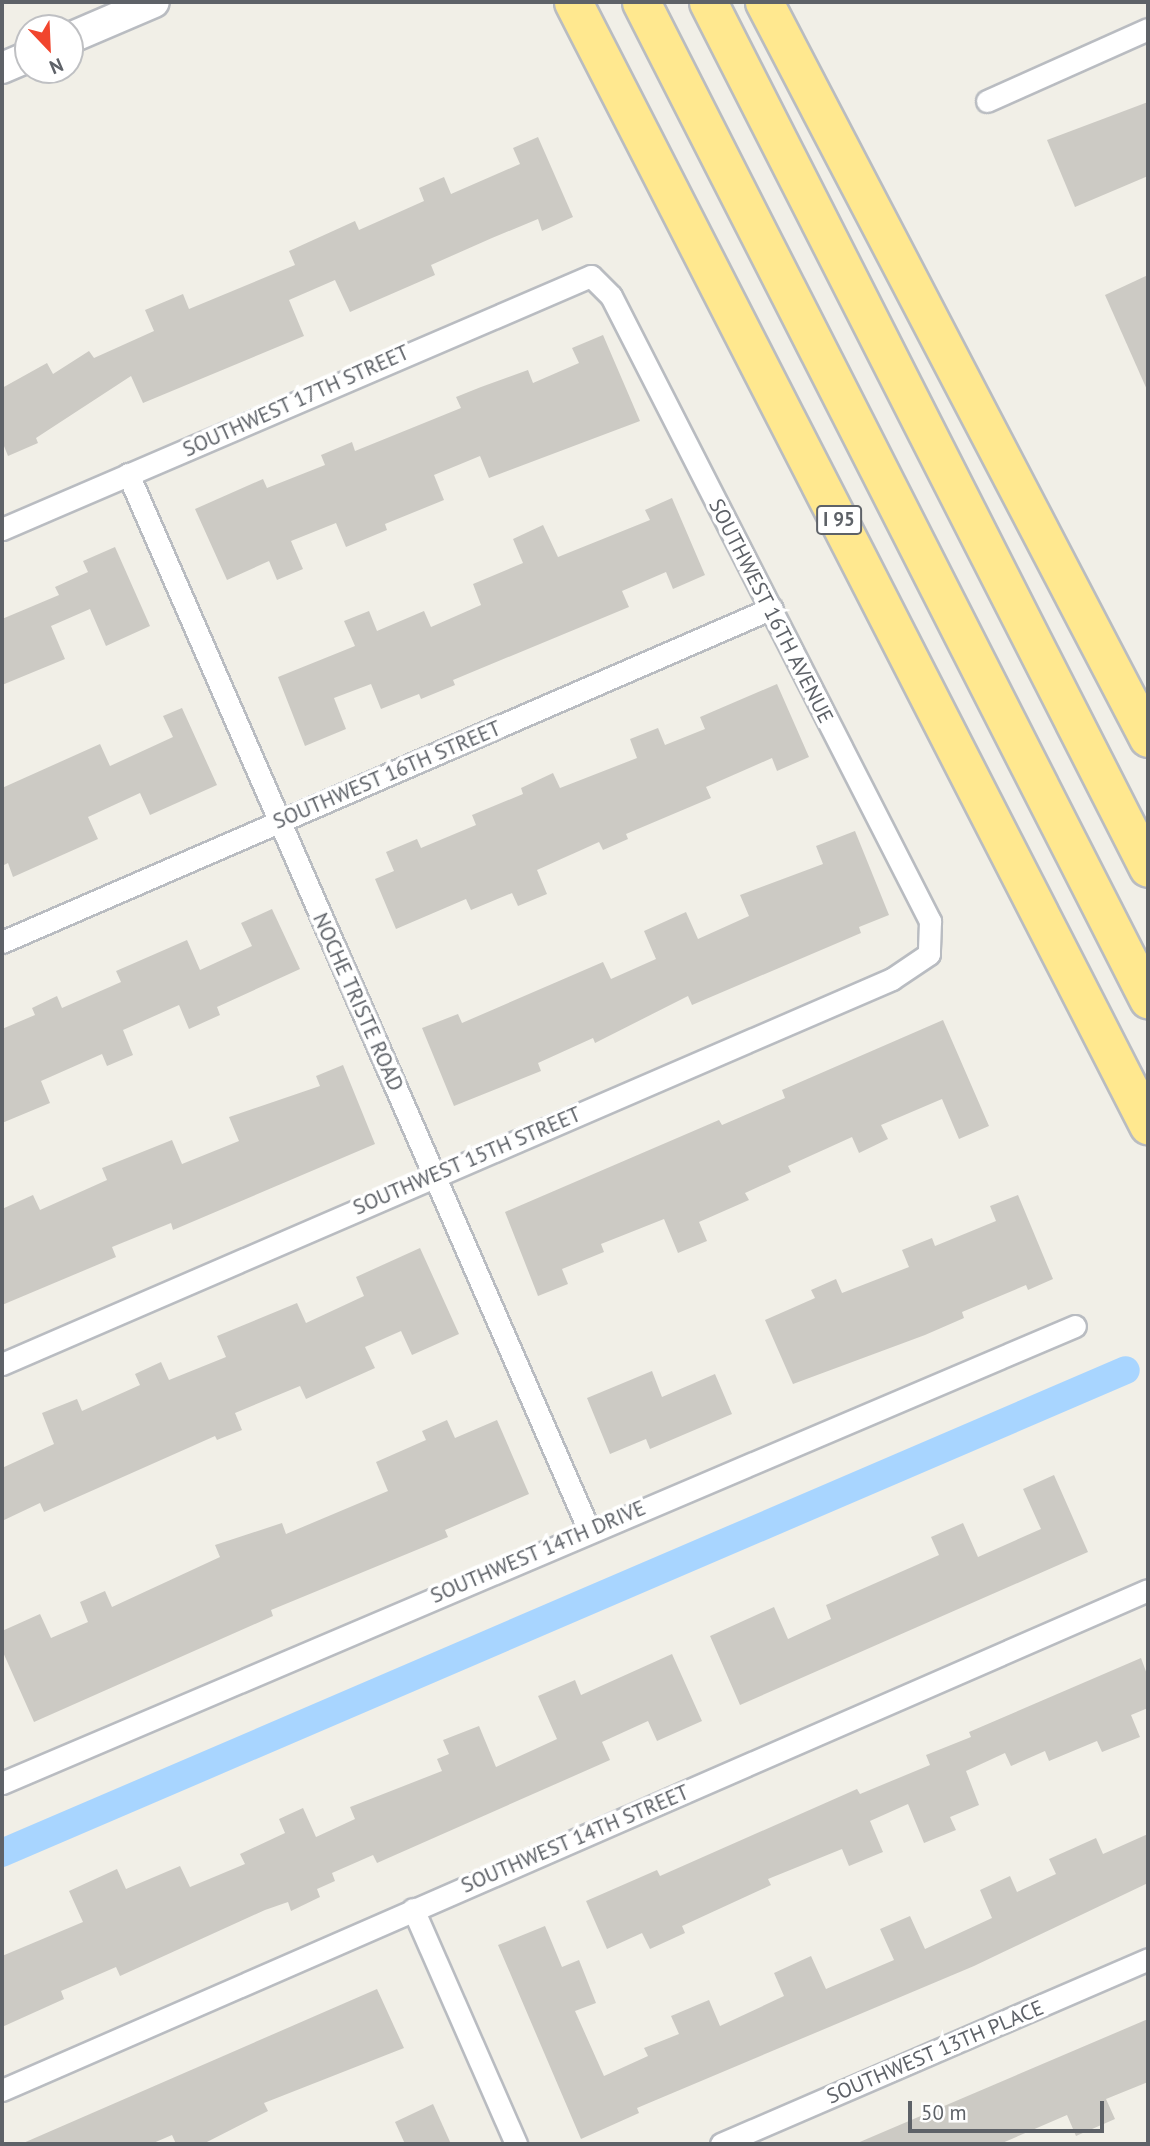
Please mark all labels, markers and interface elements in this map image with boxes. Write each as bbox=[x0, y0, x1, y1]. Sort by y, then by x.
north arrow bbox=[14, 14, 84, 84]
text: N bbox=[46, 53, 67, 80]
street label: SOUTHWEST 17TH STREET bbox=[179, 340, 413, 462]
street label: SOUTHWEST 16TH AVENUE bbox=[703, 494, 839, 728]
road number: I 95 bbox=[814, 505, 864, 536]
street label: SOUTHWEST 16TH STREET bbox=[269, 715, 505, 835]
street label: NOCHE TRISTE ROAD bbox=[307, 909, 409, 1095]
street label: SOUTHWEST 15TH STREET bbox=[349, 1101, 585, 1221]
street label: SOUTHWEST 14TH DRIVE bbox=[426, 1495, 650, 1609]
street label: SOUTHWEST 14TH STREET bbox=[457, 1779, 693, 1899]
street label: SOUTHWEST 13TH PLACE bbox=[822, 1995, 1048, 2109]
scale bar bbox=[912, 2086, 1108, 2130]
text: 50 m bbox=[921, 2099, 967, 2126]

